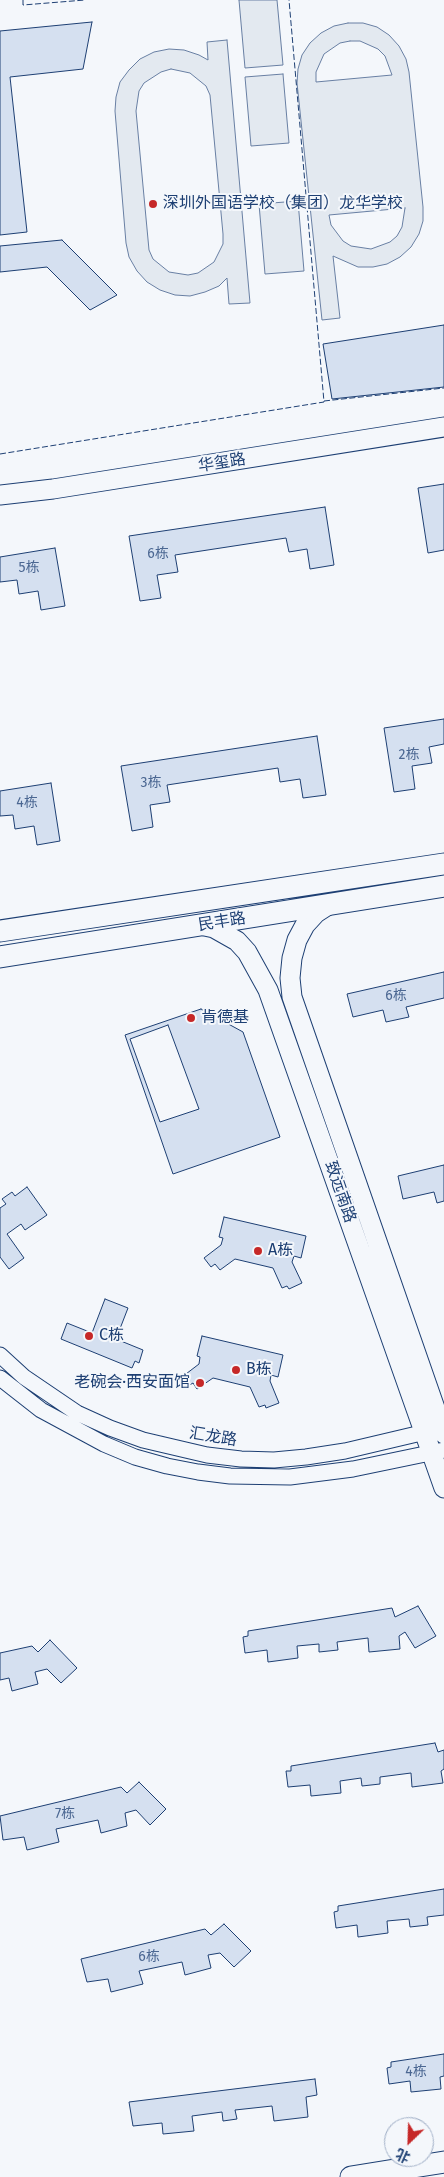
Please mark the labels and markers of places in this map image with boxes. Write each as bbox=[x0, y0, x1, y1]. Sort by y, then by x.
place label: 深圳外国语学校（集团）龙华学校 bbox=[163, 194, 403, 214]
marker: 深圳外国语学校（集团）龙华学校 bbox=[147, 198, 159, 210]
place label: 肯德基 bbox=[201, 1008, 249, 1028]
marker: 肯德基 bbox=[185, 1012, 197, 1024]
place label: A栋 bbox=[268, 1241, 293, 1261]
marker: A栋 bbox=[252, 1245, 264, 1257]
place label: C栋 bbox=[99, 1326, 124, 1346]
marker: C栋 bbox=[83, 1330, 95, 1342]
place label: B栋 bbox=[246, 1360, 272, 1380]
marker: B栋 bbox=[230, 1364, 242, 1376]
place label: 老碗会·西安面馆 bbox=[74, 1373, 190, 1393]
marker: 老碗会·西安面馆 bbox=[194, 1377, 206, 1389]

